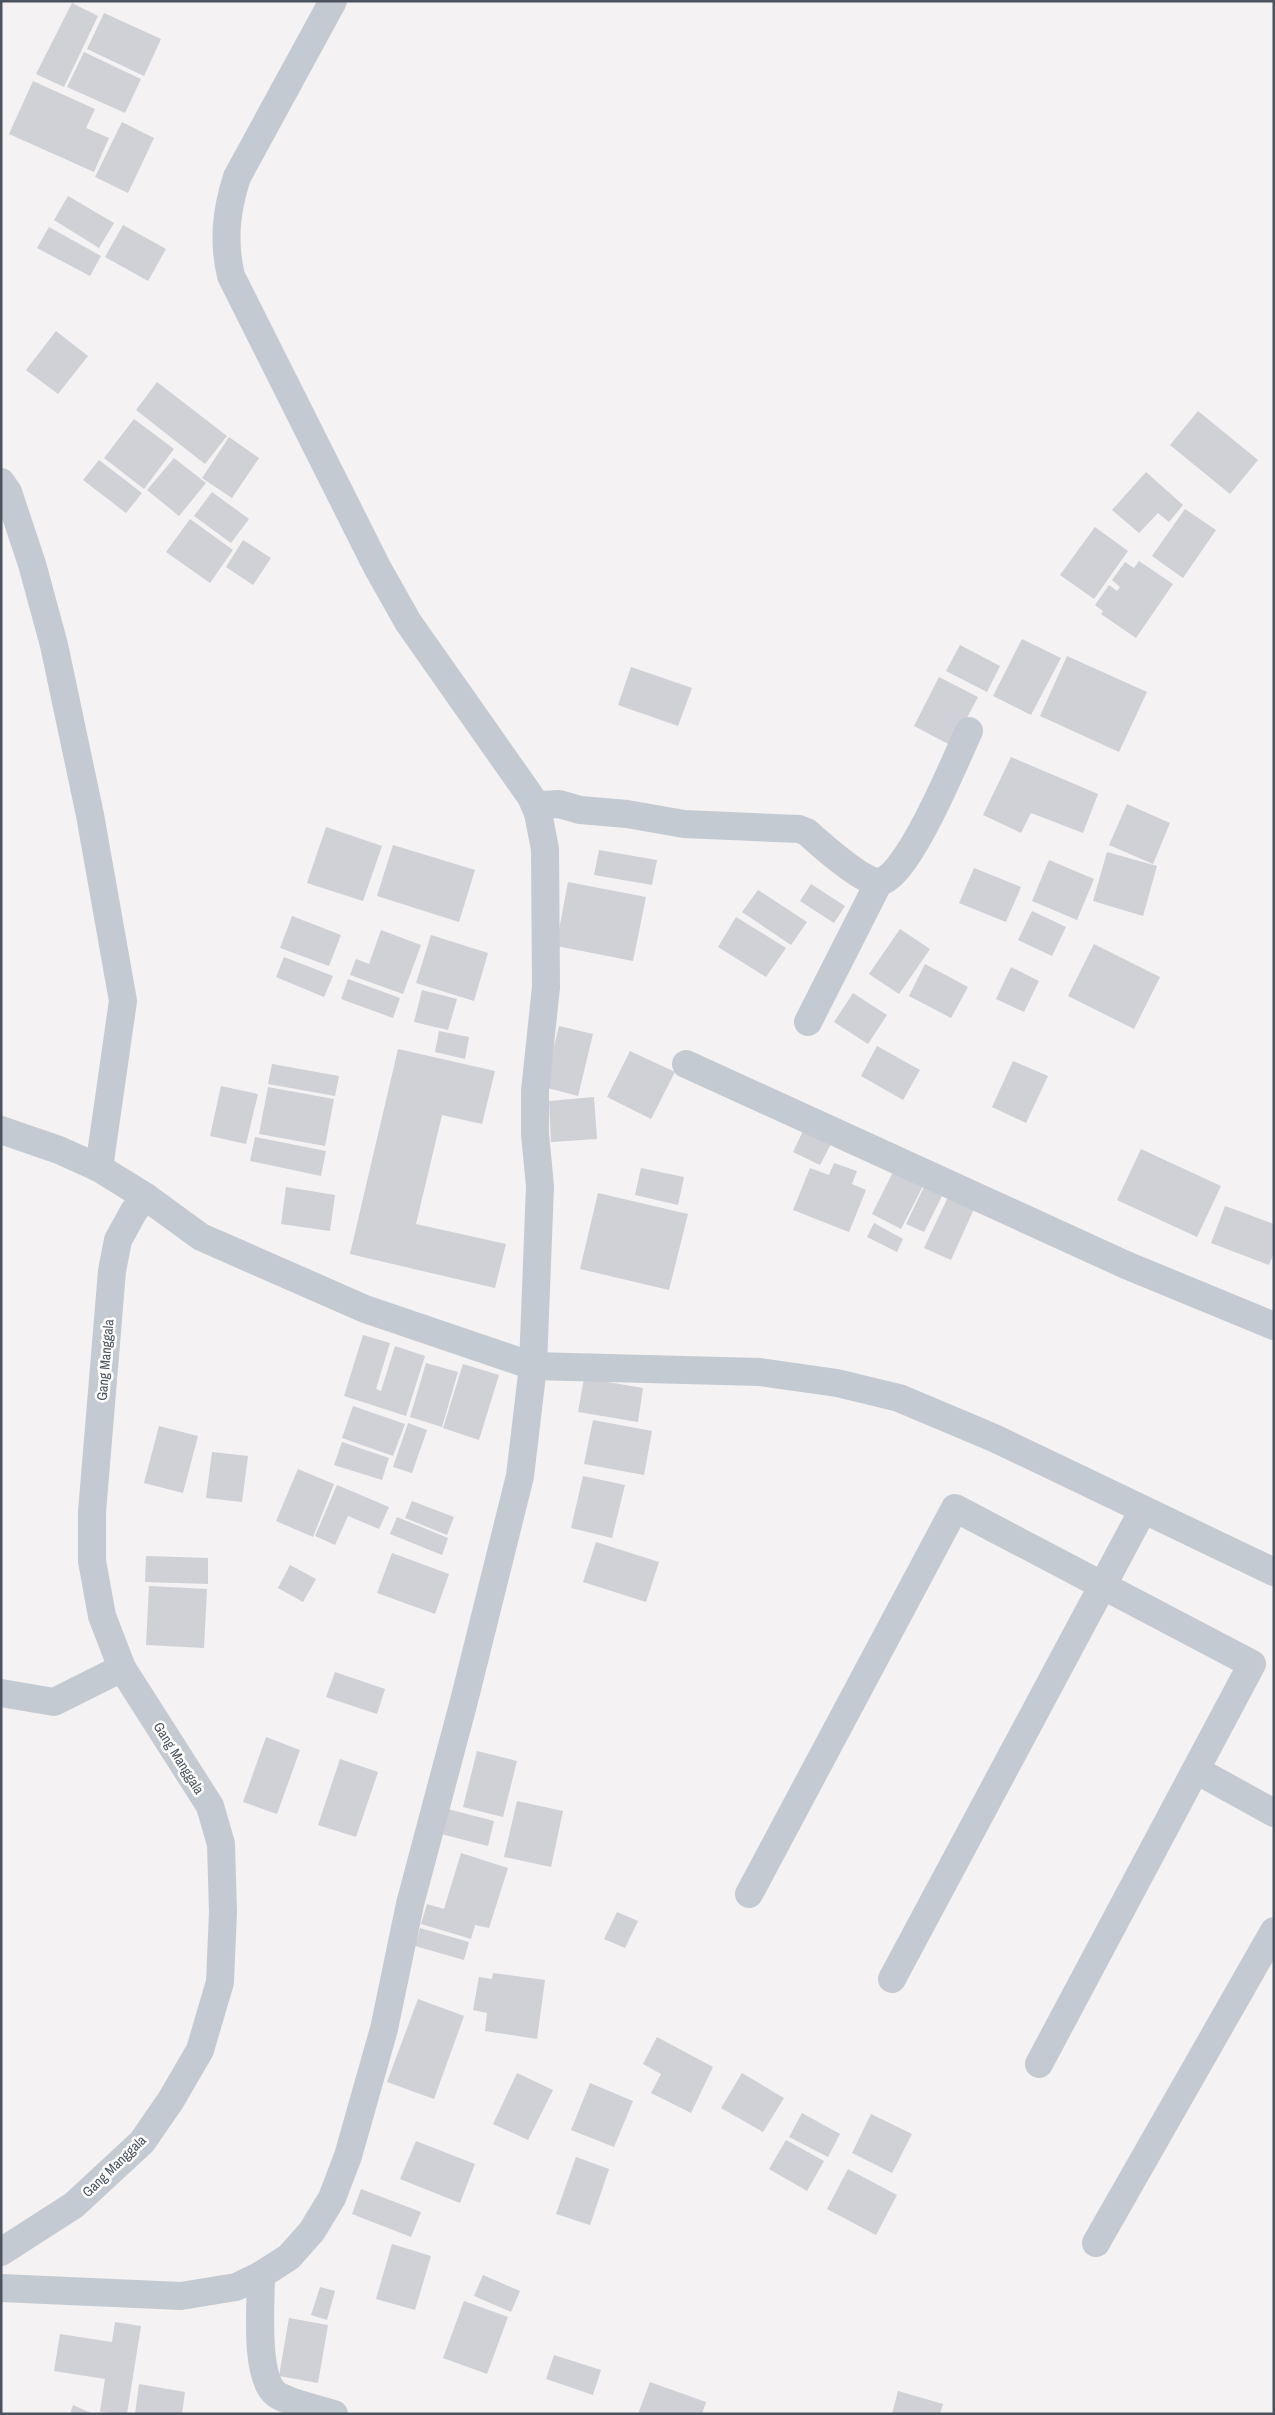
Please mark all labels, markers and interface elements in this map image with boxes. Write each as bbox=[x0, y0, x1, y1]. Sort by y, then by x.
street label: Gang Manggala bbox=[92, 1318, 118, 1401]
street label: Gang Manggala bbox=[150, 1719, 209, 1798]
street label: Gang Manggala bbox=[78, 2131, 150, 2201]

